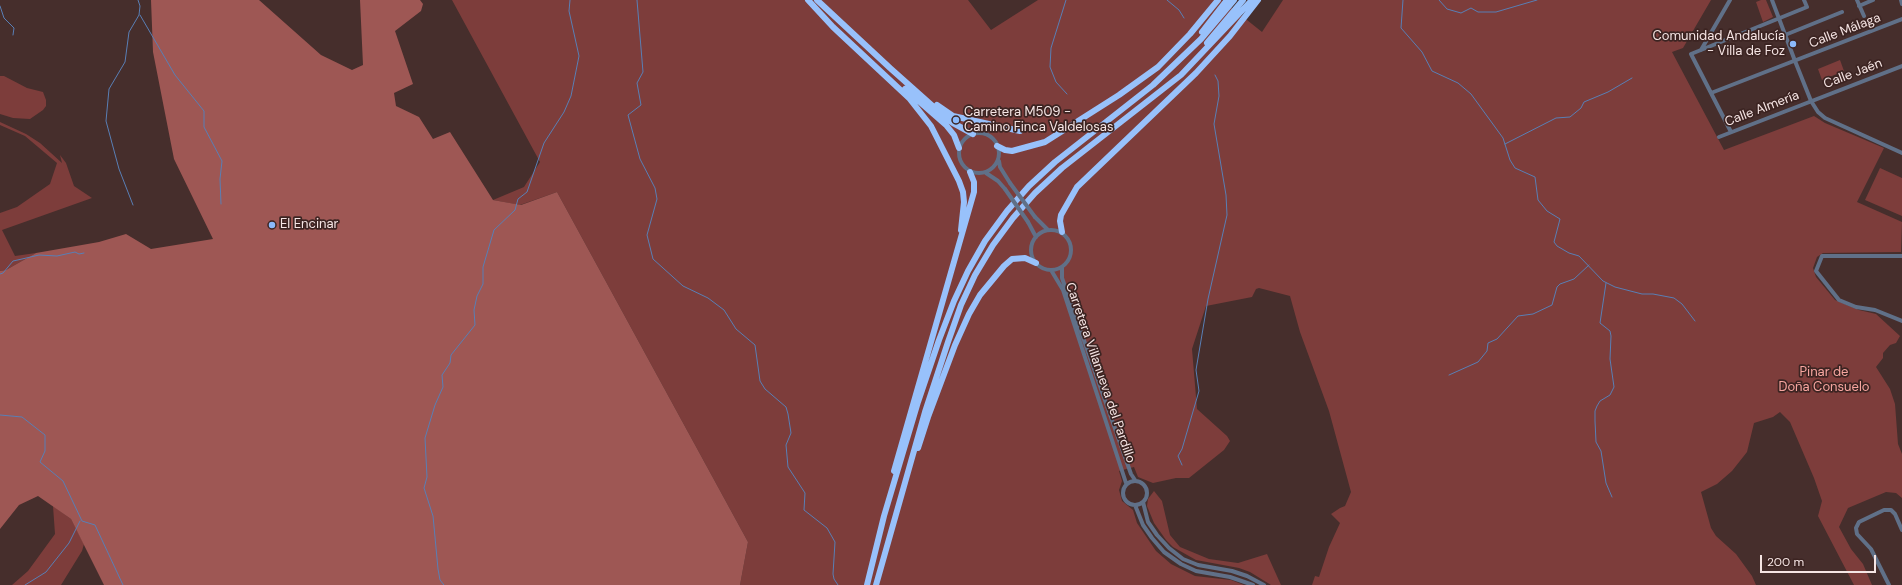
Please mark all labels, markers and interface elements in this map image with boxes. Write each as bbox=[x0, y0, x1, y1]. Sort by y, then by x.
street label: Calle Málaga bbox=[1807, 10, 1883, 52]
place label: Comunidad Andalucía - Villa de Foz bbox=[1652, 29, 1785, 60]
marker: Comunidad Andalucía - Villa de Foz bbox=[1788, 39, 1798, 49]
street label: Calle Jaén bbox=[1822, 56, 1884, 92]
street label: Calle Almería bbox=[1723, 88, 1801, 130]
place label: Carretera M509 - Camino Finca Valdelosas bbox=[964, 105, 1113, 136]
marker: Carretera M509 - Camino Finca Valdelosas bbox=[951, 115, 961, 125]
place label: El Encinar bbox=[280, 217, 338, 233]
marker: El Encinar bbox=[267, 220, 277, 230]
street label: Carretera Villanueva del Pardillo bbox=[1062, 281, 1138, 465]
park label: Pinar de Doña Consuelo bbox=[1778, 365, 1870, 396]
scale bar bbox=[1762, 547, 1878, 573]
text: 200 m bbox=[1767, 554, 1804, 570]

